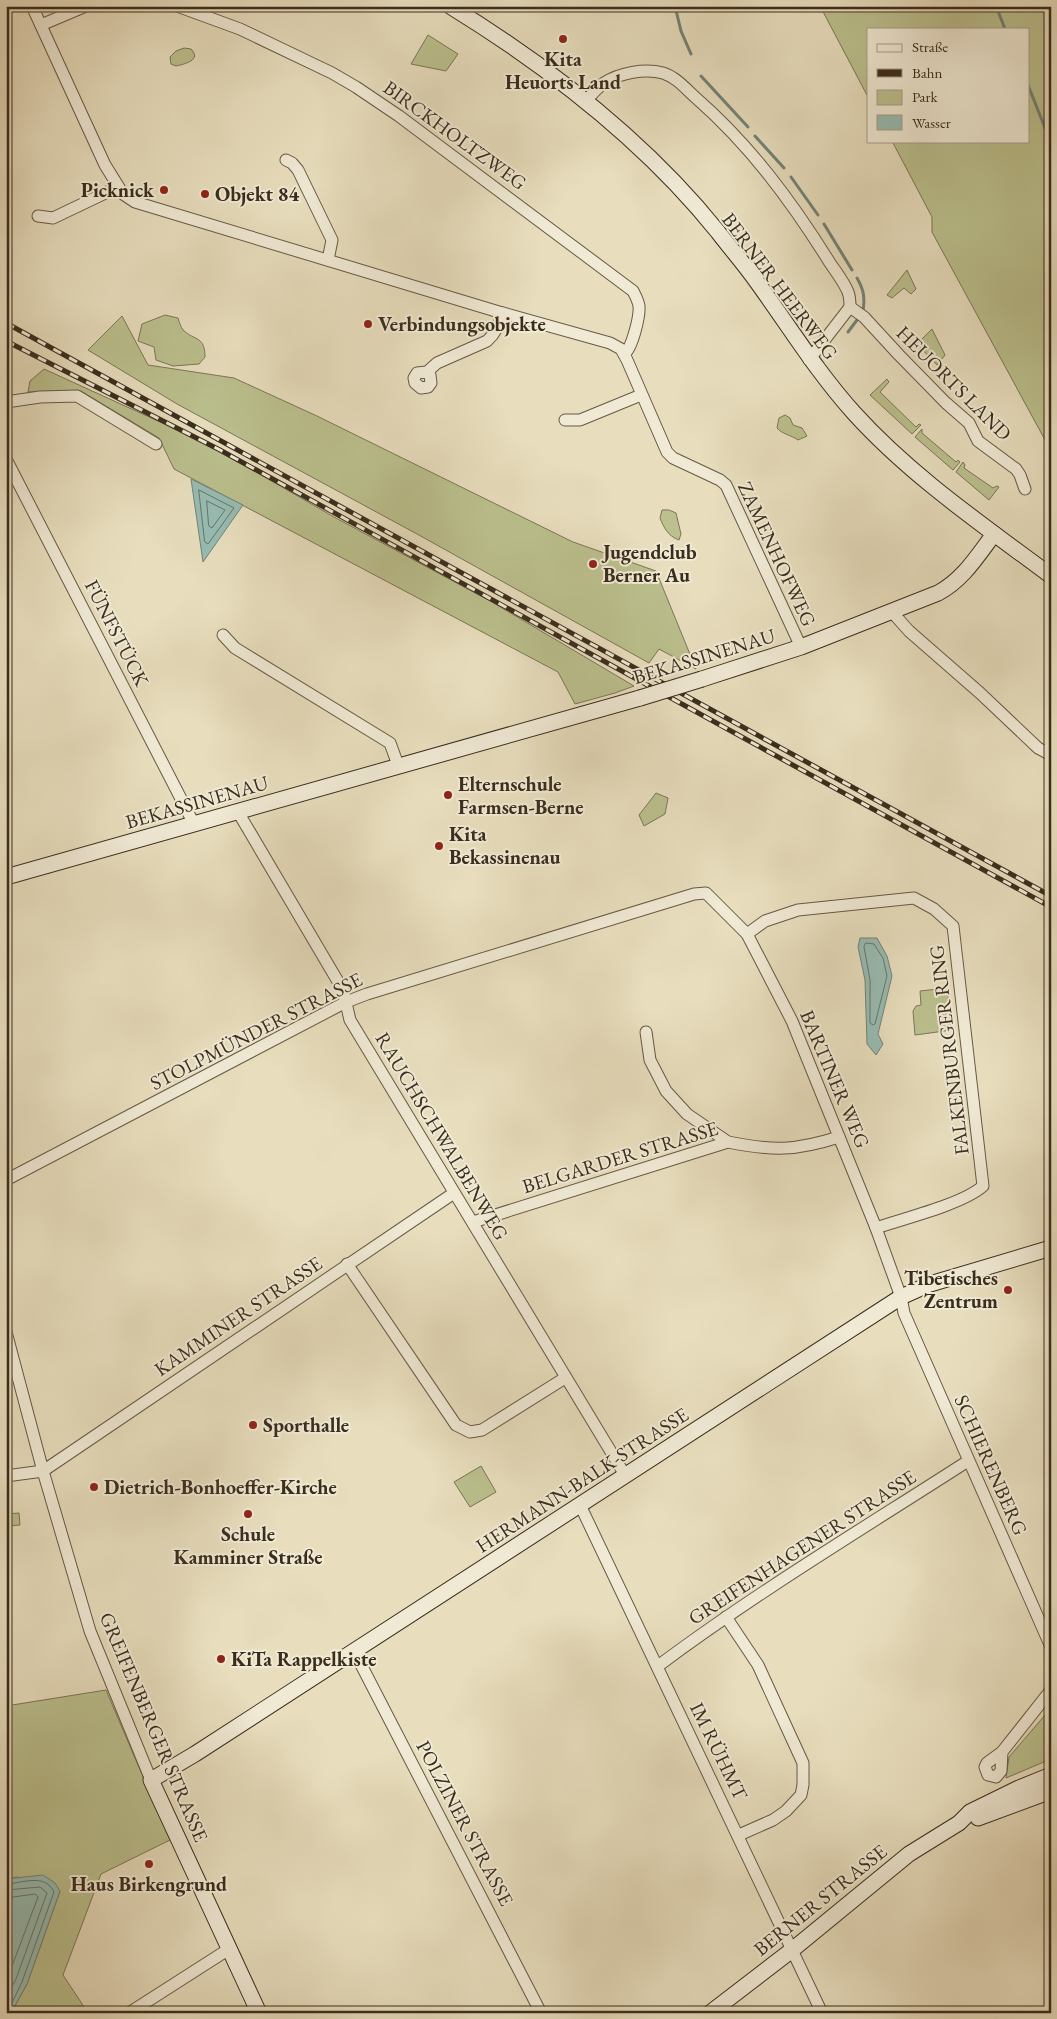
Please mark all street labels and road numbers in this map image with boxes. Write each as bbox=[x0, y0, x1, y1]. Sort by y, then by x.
street label: BIRCKHOLTZWEG bbox=[378, 74, 532, 196]
street label: BERNER HEERWEG bbox=[716, 207, 844, 365]
street label: HEUORTS LAND bbox=[891, 320, 1017, 446]
street label: ZAMENHOFWEG bbox=[732, 477, 822, 631]
street label: FÜNFSTÜCK bbox=[79, 575, 155, 691]
street label: BEKASSINENAU bbox=[630, 622, 779, 690]
street label: BEKASSINENAU bbox=[123, 769, 272, 835]
street label: FALKENBURGER RING bbox=[923, 944, 975, 1156]
street label: STOLPMÜNDER STRASSE bbox=[145, 966, 367, 1096]
street label: BARTINER WEG bbox=[794, 1006, 876, 1152]
street label: RAUCHSCHWALBENWEG bbox=[370, 1027, 514, 1245]
street label: BELGARDER STRASSE bbox=[519, 1115, 721, 1199]
street label: KAMMINER STRASSE bbox=[149, 1250, 327, 1382]
street label: SCHIERENBERG bbox=[948, 1391, 1034, 1539]
street label: HERMANN-BALK-STRASSE bbox=[471, 1401, 693, 1559]
street label: GREIFENHAGENER STRASSE bbox=[683, 1464, 921, 1630]
street label: GREIFENBERGER STRASSE bbox=[94, 1608, 214, 1846]
street label: IM RÜHMT bbox=[684, 1698, 754, 1805]
street label: POLZINER STRASSE bbox=[410, 1736, 520, 1910]
street label: BERNER STRASSE bbox=[748, 1838, 892, 1962]

